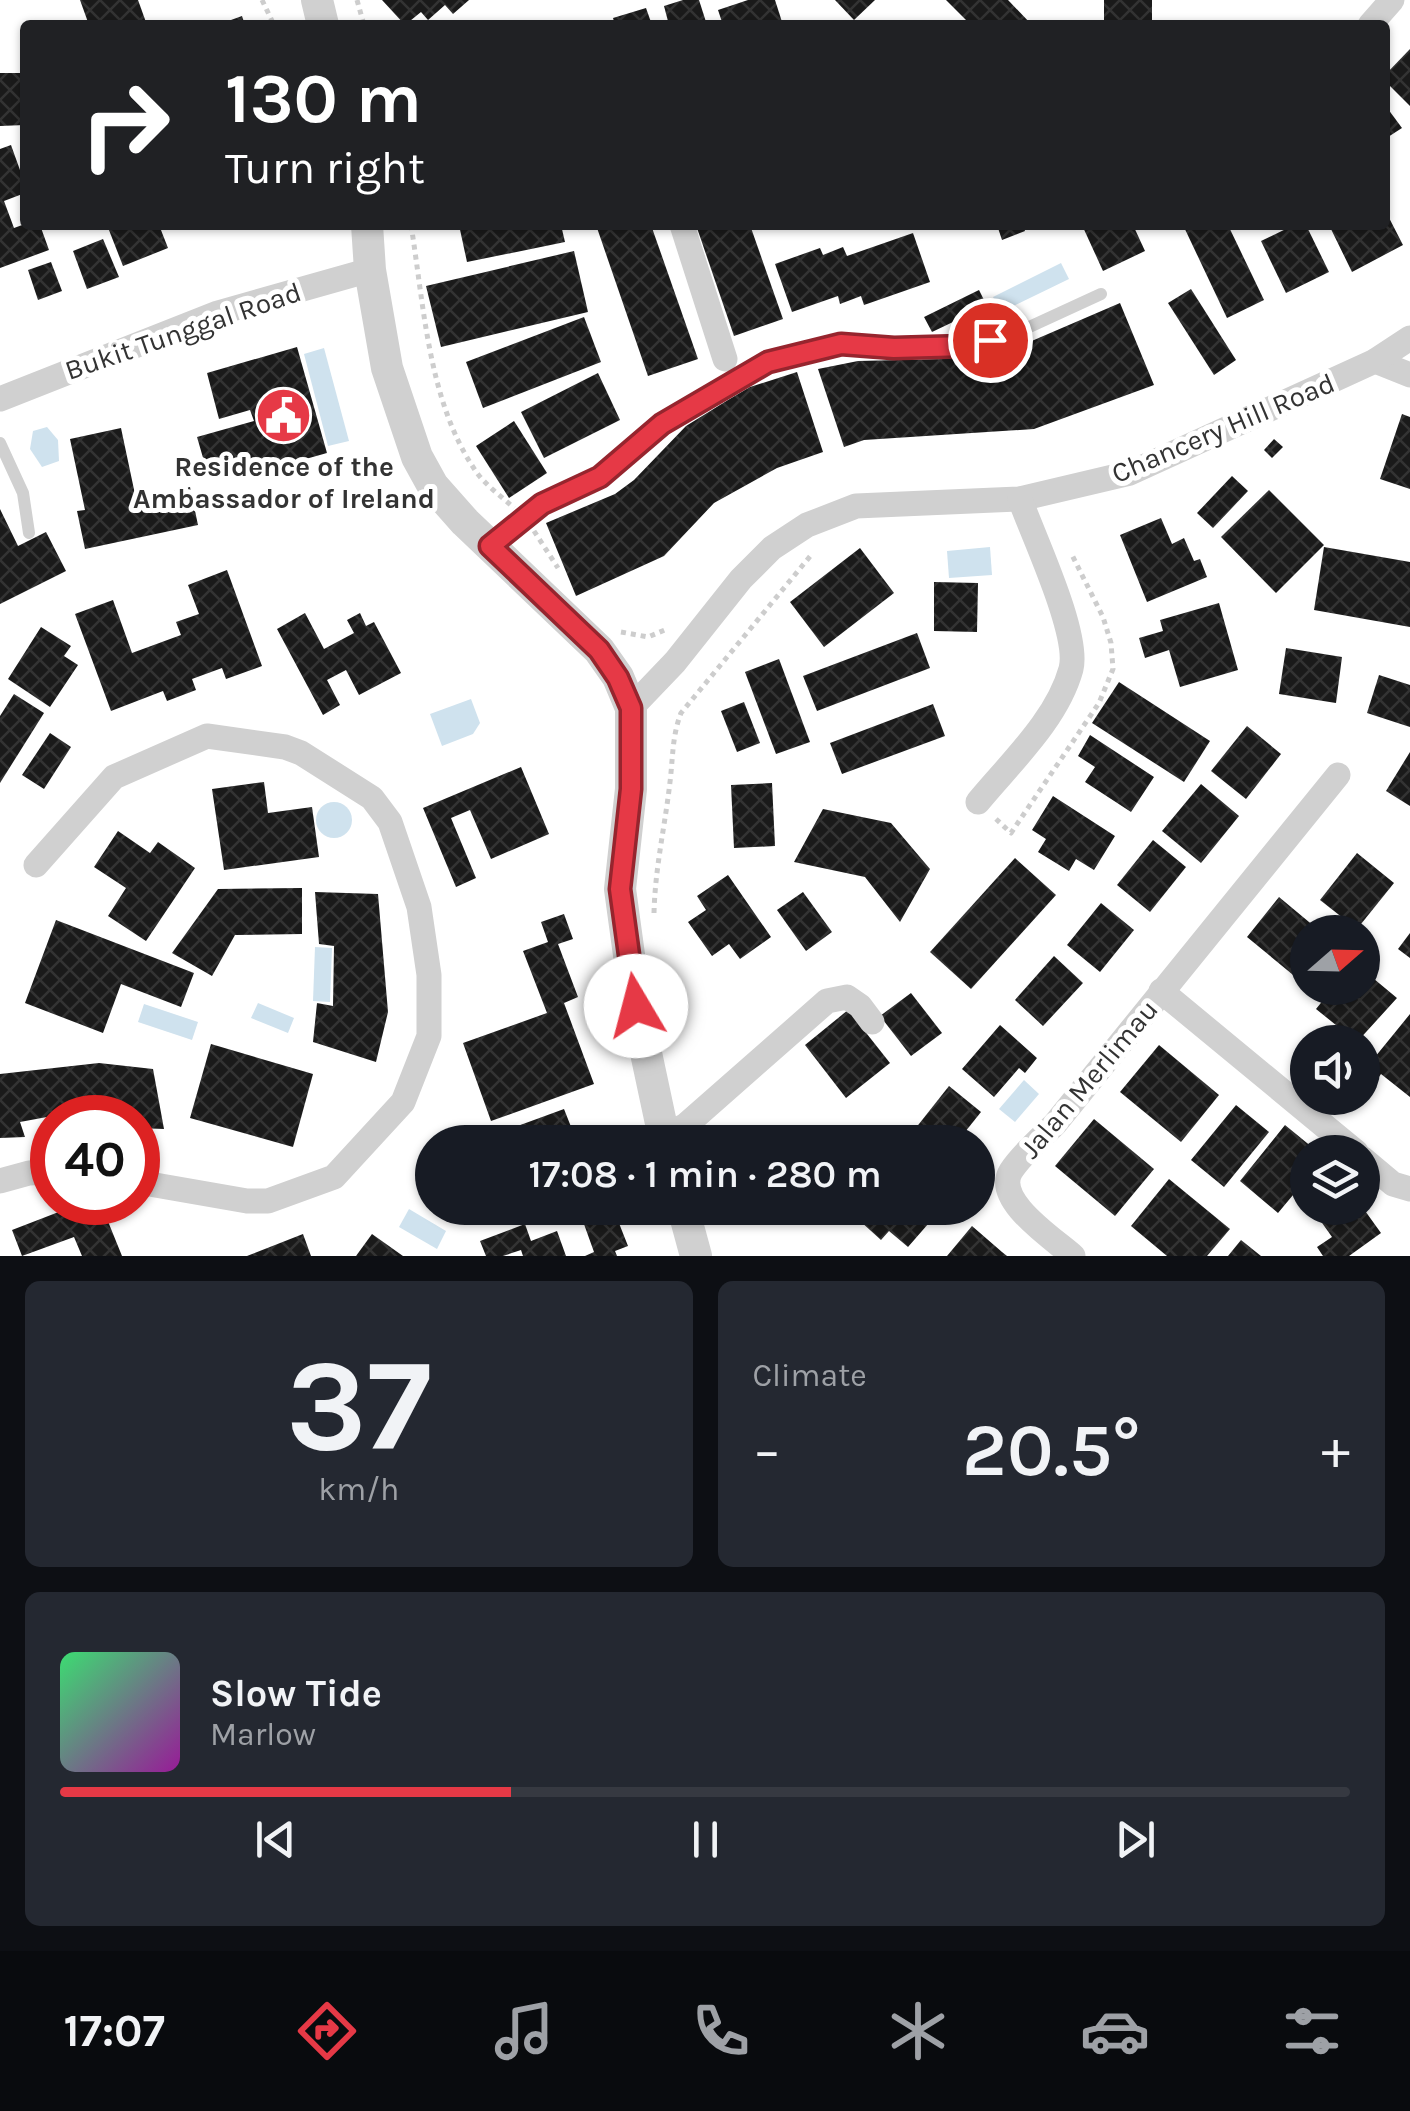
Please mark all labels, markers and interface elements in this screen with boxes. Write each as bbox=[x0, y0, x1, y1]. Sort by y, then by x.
text: 130 m bbox=[225, 58, 422, 140]
icon: right bbox=[60, 60, 190, 190]
text: Turn right bbox=[225, 142, 425, 194]
street label: Bukit Tunggal Road bbox=[61, 275, 305, 387]
pin bbox=[948, 298, 1033, 383]
icon: arrive bbox=[963, 313, 1018, 368]
street label: Chancery Hill Road bbox=[1107, 366, 1339, 490]
public building icon: Residence of the Ambassador of Ireland bbox=[254, 385, 314, 445]
place label: Residence of the Ambassador of Ireland bbox=[133, 450, 435, 515]
north arrow bbox=[1290, 915, 1380, 1005]
map controls bbox=[1290, 915, 1380, 1225]
position arrow bbox=[584, 954, 688, 1058]
street label: Jalan Merlimau bbox=[1013, 993, 1165, 1165]
button: sound bbox=[1290, 1025, 1380, 1115]
speed limit sign: 40 bbox=[30, 1095, 160, 1225]
button: layers bbox=[1290, 1135, 1380, 1225]
text: 17:08 · 1 min · 280 m bbox=[528, 1152, 882, 1197]
text: 37 bbox=[286, 1330, 432, 1482]
text: Climate bbox=[753, 1357, 867, 1394]
text: 20.5° bbox=[962, 1406, 1140, 1494]
text: − bbox=[753, 1418, 781, 1482]
text: + bbox=[1321, 1418, 1350, 1482]
text: km/h bbox=[318, 1471, 399, 1508]
text: Slow Tide bbox=[210, 1671, 382, 1716]
text: Marlow bbox=[210, 1716, 316, 1753]
icon: previous bbox=[248, 1812, 303, 1867]
icon: pause bbox=[678, 1812, 733, 1867]
icon: next bbox=[1108, 1812, 1163, 1867]
icon: directions bbox=[292, 1996, 362, 2066]
icon: music bbox=[489, 1996, 559, 2066]
icon: phone bbox=[686, 1996, 756, 2066]
icon: climate bbox=[883, 1996, 953, 2066]
icon: car bbox=[1080, 1996, 1150, 2066]
icon: filters bbox=[1277, 1996, 1347, 2066]
text: 17:07 bbox=[63, 2005, 165, 2057]

